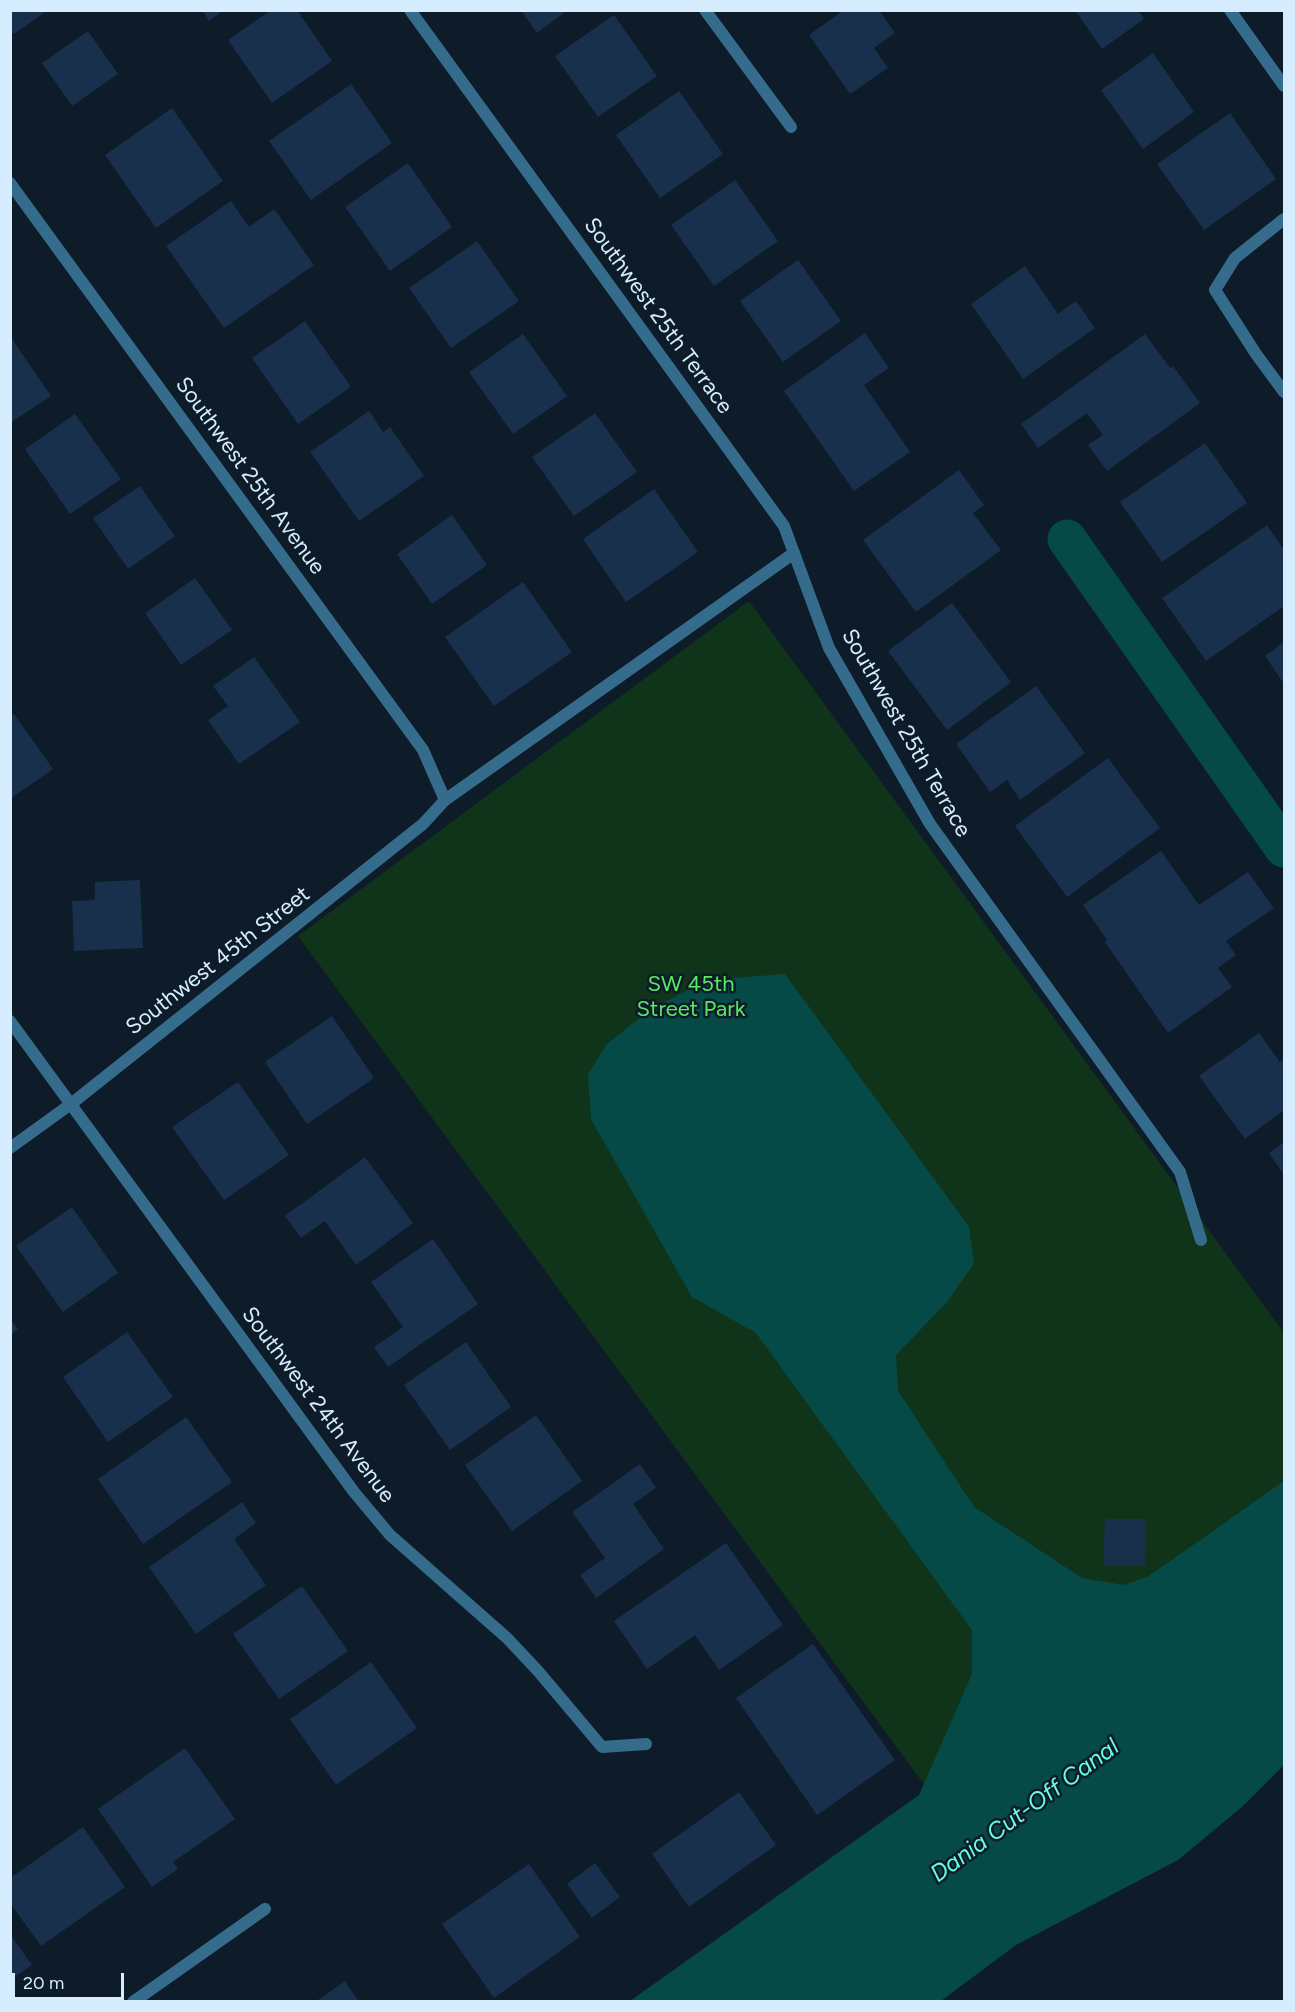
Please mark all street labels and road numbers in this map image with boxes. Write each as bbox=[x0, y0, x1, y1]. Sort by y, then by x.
street label: Southwest 25th Terrace bbox=[578, 213, 738, 419]
street label: Southwest 25th Avenue bbox=[170, 372, 330, 580]
street label: Southwest 25th Terrace bbox=[836, 624, 976, 842]
street label: Southwest 45th Street bbox=[121, 881, 315, 1041]
street label: Southwest 24th Avenue bbox=[236, 1302, 400, 1508]

